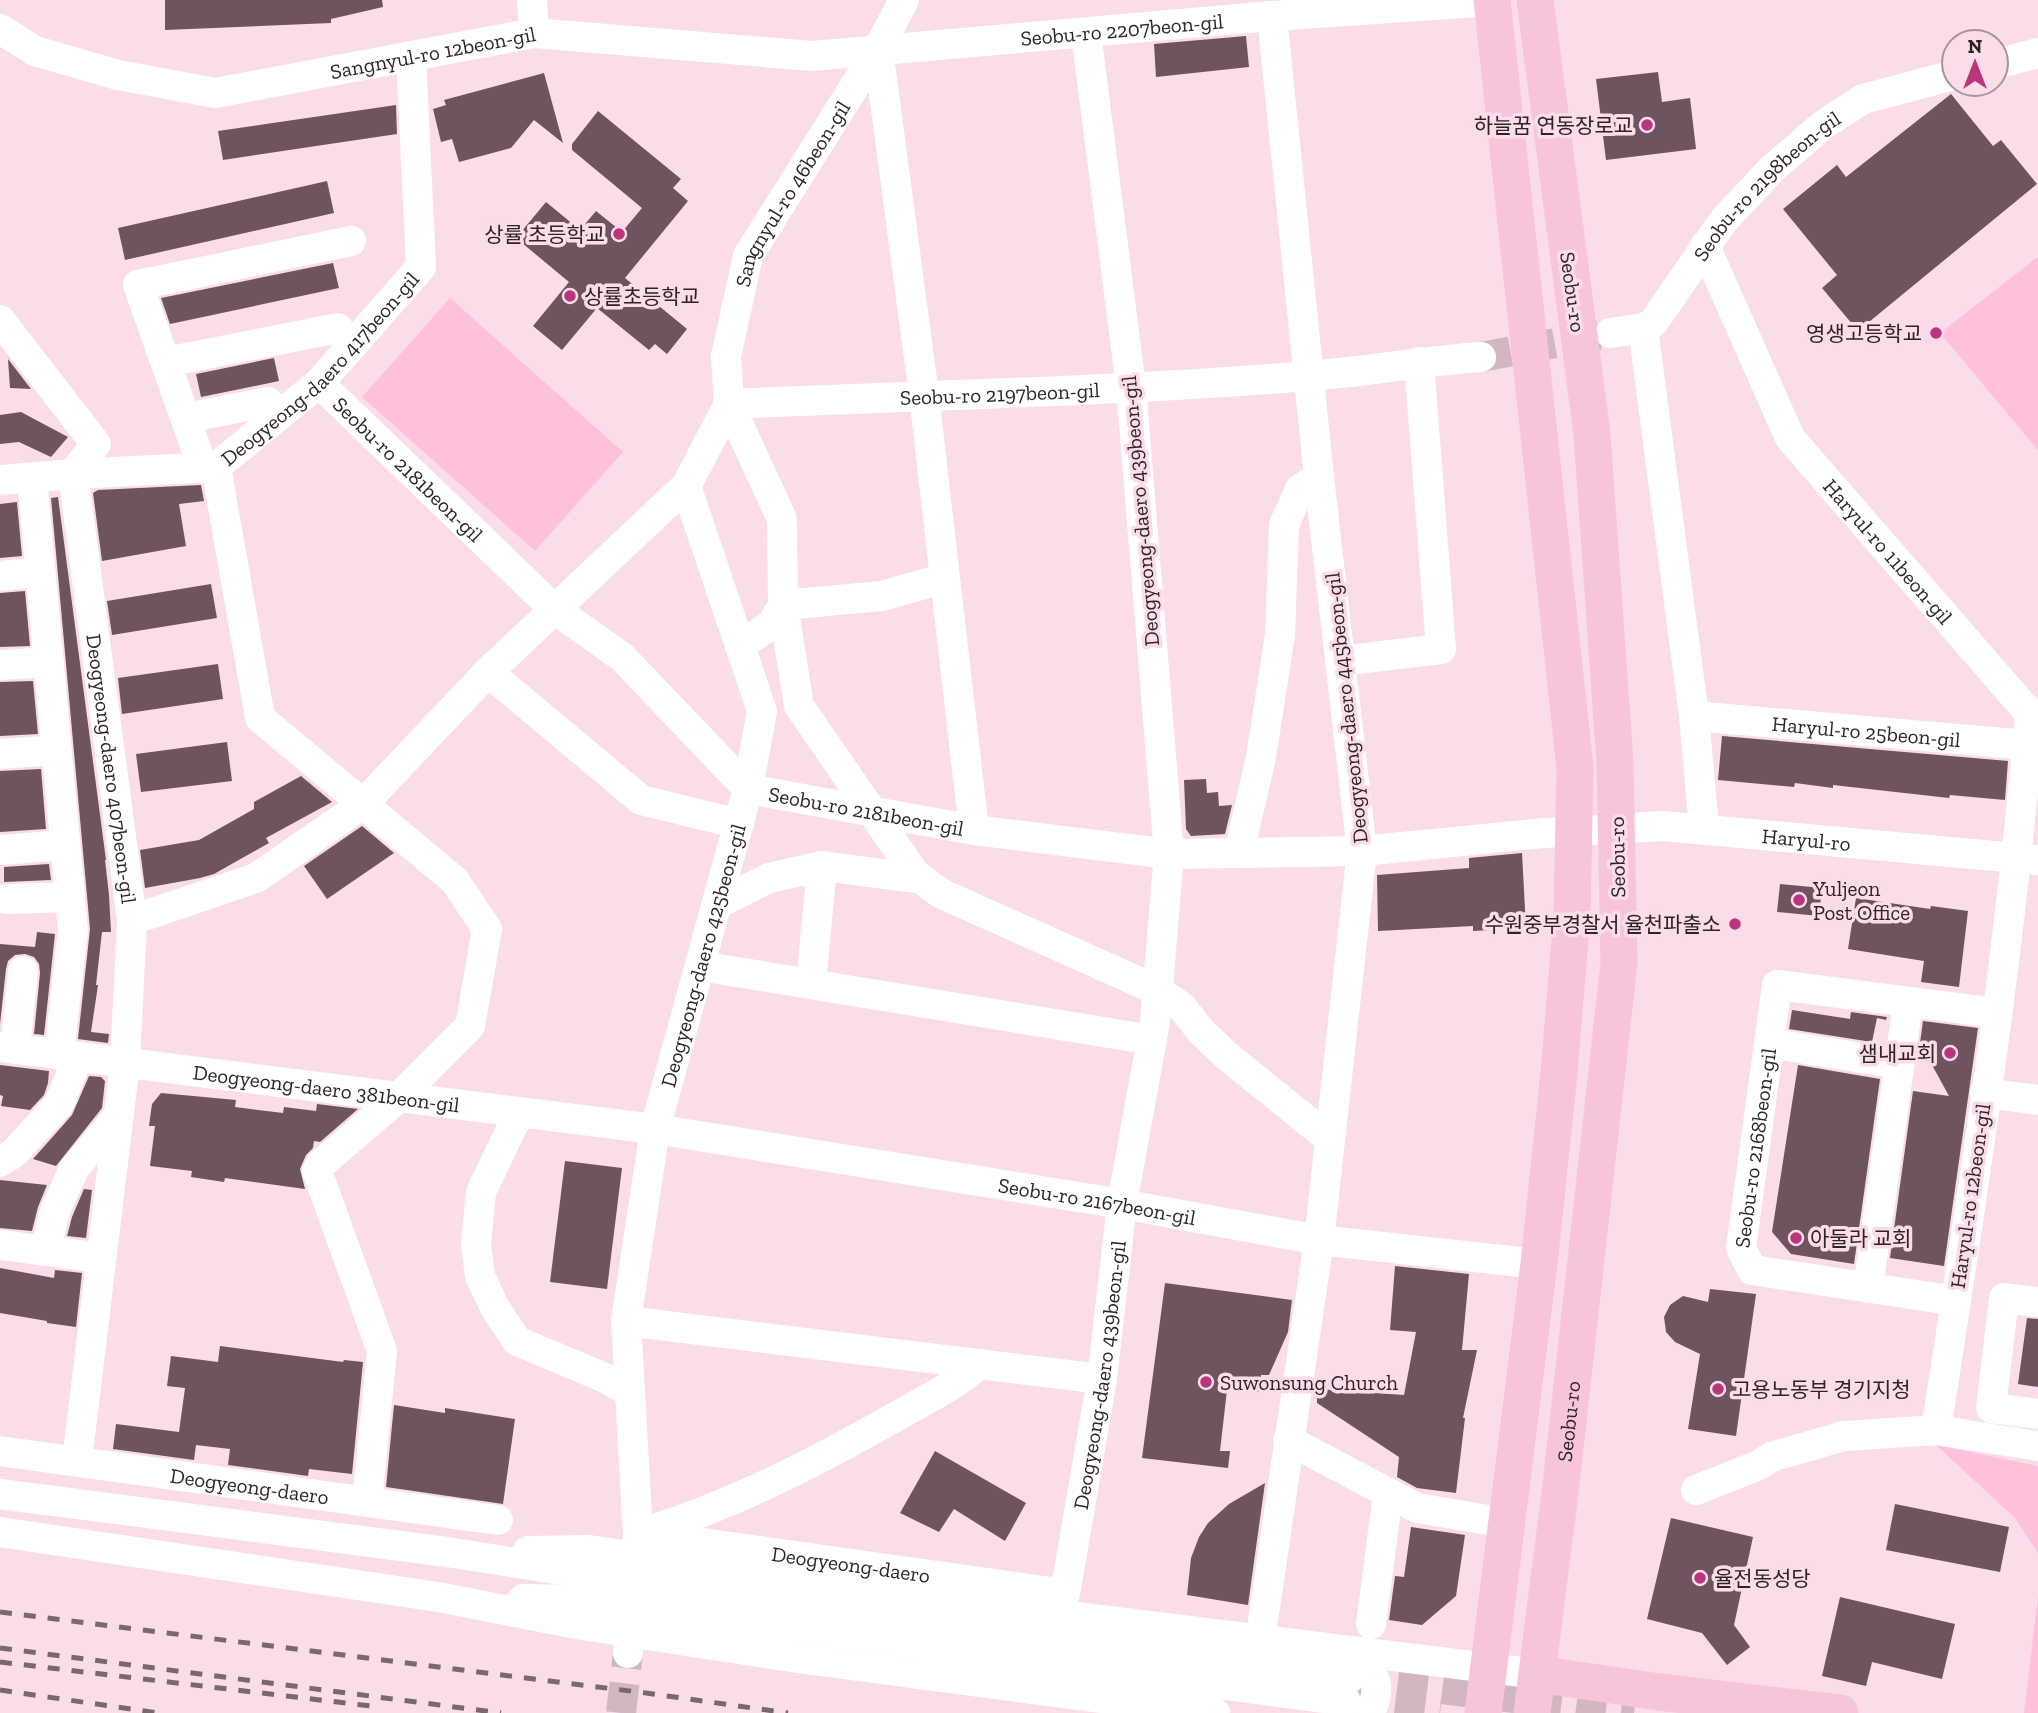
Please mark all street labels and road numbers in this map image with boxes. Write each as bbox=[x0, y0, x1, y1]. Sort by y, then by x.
street label: Seobu-ro 2207beon-gil bbox=[1019, 8, 1225, 50]
street label: Sangnyul-ro 12beon-gil bbox=[328, 20, 538, 84]
street label: Sangnyul-ro 46beon-gil bbox=[729, 96, 855, 289]
street label: Seobu-ro 2198beon-gil bbox=[1687, 105, 1845, 265]
street label: Seobu-ro bbox=[1555, 250, 1591, 334]
street label: Deogyeong-daero 417beon-gil bbox=[216, 266, 424, 471]
street label: Deogyeong-daero 439beon-gil bbox=[1116, 374, 1164, 647]
street label: Seobu-ro 2197beon-gil bbox=[900, 377, 1101, 410]
street label: Seobu-ro 2181beon-gil bbox=[328, 391, 489, 547]
street label: Haryul-ro 11beon-gil bbox=[1819, 474, 1958, 629]
street label: Deogyeong-daero 445beon-gil bbox=[1319, 571, 1373, 844]
street label: Deogyeong-daero 407beon-gil bbox=[82, 632, 142, 906]
street label: Haryul-ro 25beon-gil bbox=[1771, 710, 1962, 752]
street label: Seobu-ro 2181beon-gil bbox=[767, 780, 966, 841]
street label: Seobu-ro bbox=[1604, 816, 1630, 898]
street label: Deogyeong-daero 425beon-gil bbox=[655, 821, 750, 1090]
street label: Haryul-ro bbox=[1761, 823, 1852, 855]
street label: Seobu-ro 2168beon-gil bbox=[1729, 1046, 1781, 1249]
street label: Deogyeong-daero 381beon-gil bbox=[192, 1059, 462, 1117]
street label: Haryul-ro 12beon-gil bbox=[1945, 1102, 1995, 1290]
street label: Seobu-ro 2167beon-gil bbox=[997, 1172, 1198, 1230]
street label: Deogyeong-daero 439beon-gil bbox=[1067, 1239, 1130, 1511]
street label: Seobu-ro bbox=[1551, 1380, 1585, 1463]
street label: Deogyeong-daero bbox=[169, 1462, 331, 1509]
street label: Deogyeong-daero bbox=[770, 1540, 932, 1587]

